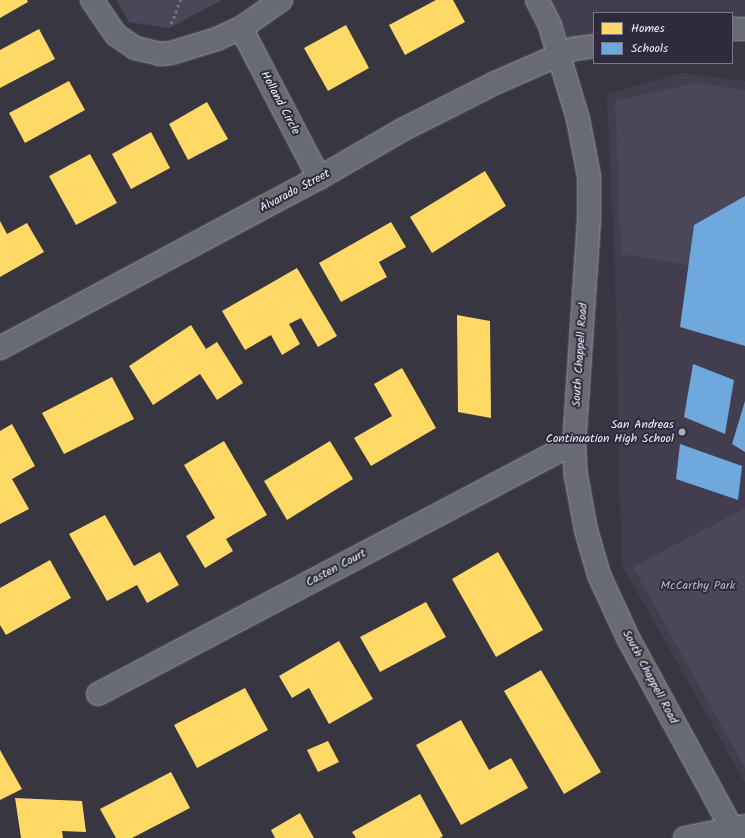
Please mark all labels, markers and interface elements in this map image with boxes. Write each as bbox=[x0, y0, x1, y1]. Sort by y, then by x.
legend bbox=[593, 12, 733, 64]
text: Homes bbox=[631, 19, 665, 38]
text: Schools bbox=[631, 39, 668, 58]
street label: Holland Circle bbox=[257, 69, 303, 137]
street label: Alvarado Street bbox=[258, 167, 332, 215]
street label: South Chappell Road bbox=[569, 302, 591, 408]
place label: San Andreas Continuation High School bbox=[546, 418, 674, 446]
marker: San Andreas Continuation High School bbox=[677, 427, 687, 437]
street label: Casten Court bbox=[303, 546, 369, 590]
park label: McCarthy Park bbox=[661, 579, 735, 593]
street label: South Chappell Road bbox=[619, 628, 681, 726]

